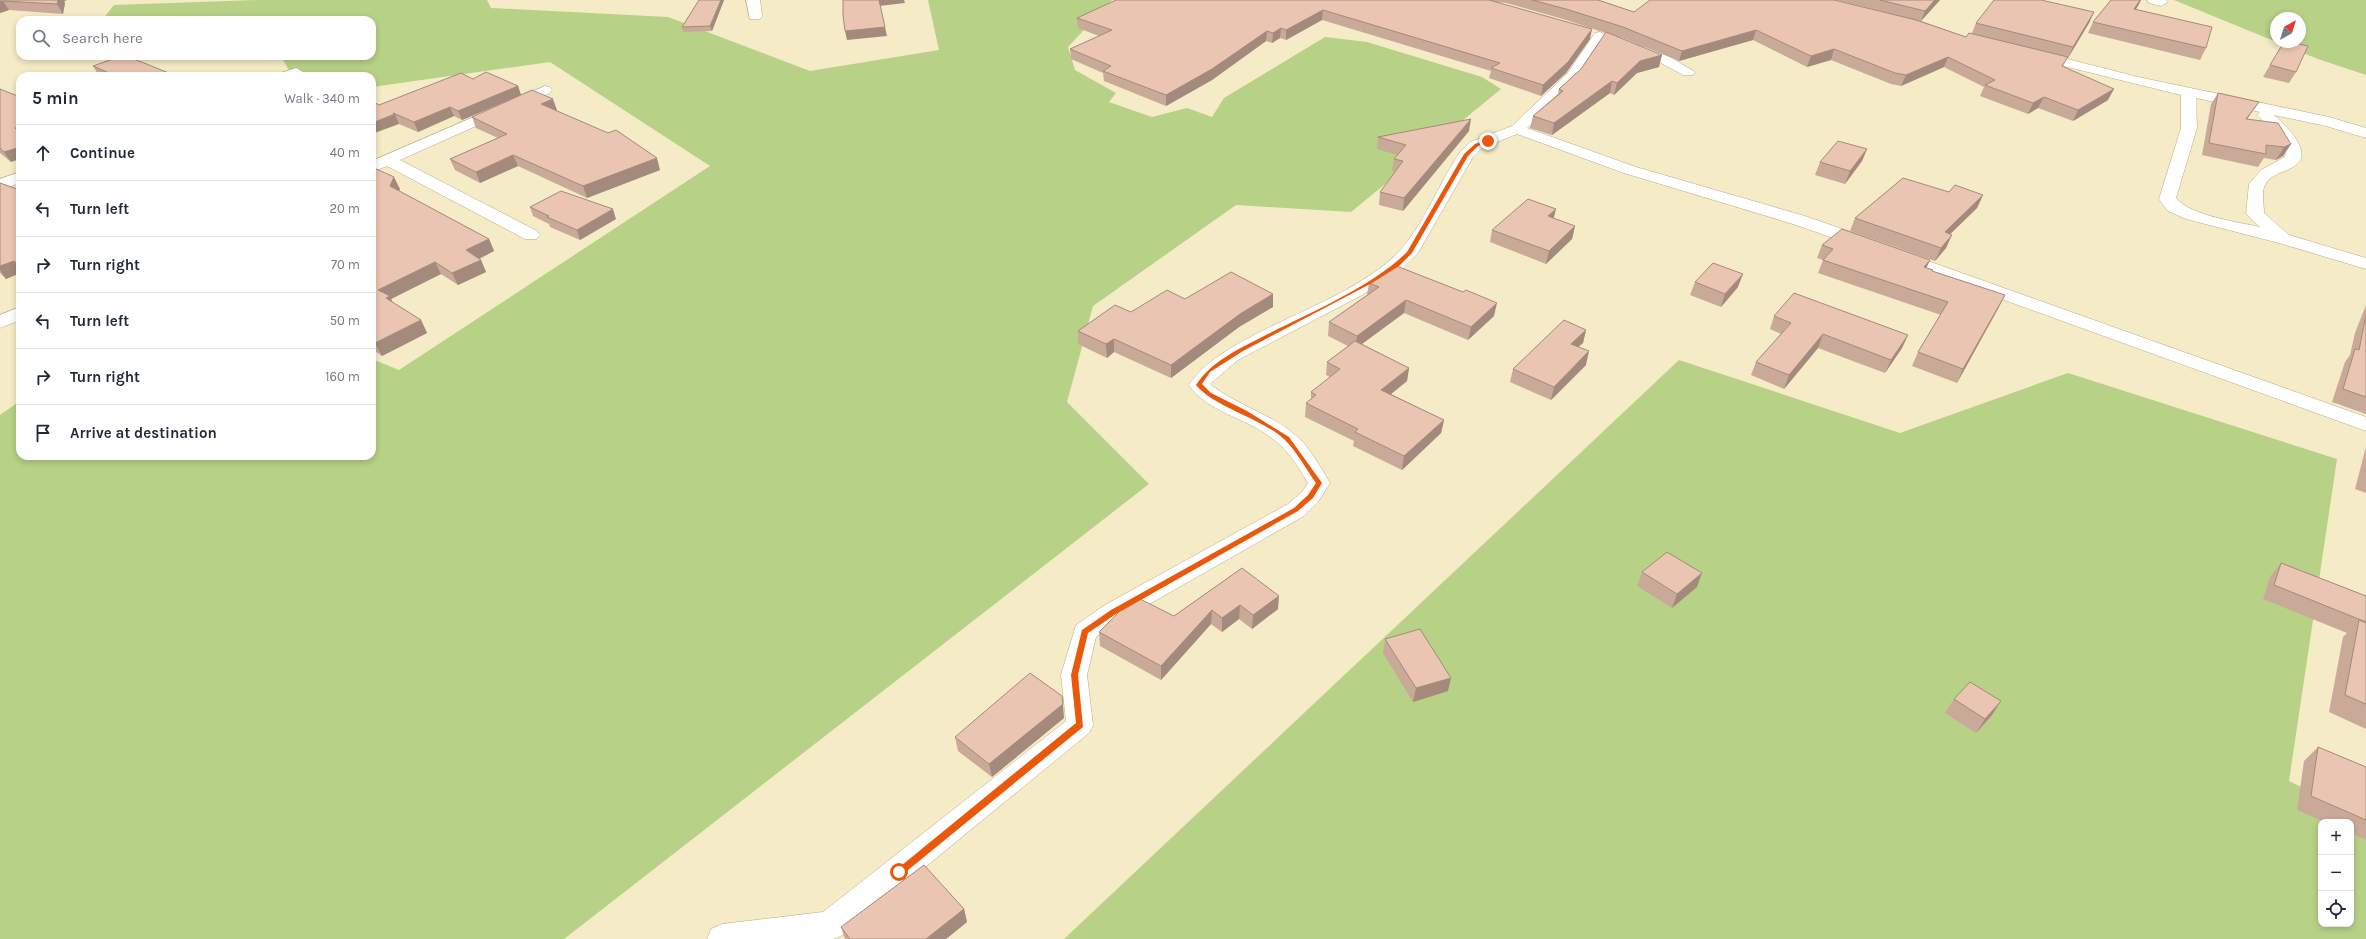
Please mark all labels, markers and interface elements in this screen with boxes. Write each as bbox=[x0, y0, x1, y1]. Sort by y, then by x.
north arrow bbox=[2270, 12, 2306, 48]
search box bbox=[16, 16, 376, 60]
icon: search bbox=[30, 27, 52, 49]
text: Search here bbox=[62, 29, 143, 47]
text: 5 min bbox=[32, 88, 79, 108]
text: Walk · 340 m bbox=[284, 91, 360, 106]
route end bbox=[1479, 132, 1497, 150]
icon: ahead bbox=[32, 142, 54, 164]
text: Continue bbox=[70, 144, 135, 162]
text: 40 m bbox=[330, 145, 360, 160]
icon: left bbox=[32, 198, 54, 220]
text: Turn left bbox=[70, 200, 129, 218]
text: 20 m bbox=[330, 201, 360, 216]
icon: right bbox=[32, 254, 54, 276]
text: Turn right bbox=[70, 256, 140, 274]
text: 70 m bbox=[331, 257, 360, 272]
icon: left bbox=[32, 310, 54, 332]
text: Turn left bbox=[70, 312, 129, 330]
text: 50 m bbox=[330, 313, 360, 328]
icon: right bbox=[32, 366, 54, 388]
text: Turn right bbox=[70, 368, 140, 386]
text: 160 m bbox=[325, 369, 360, 384]
icon: arrive bbox=[32, 422, 54, 444]
text: Arrive at destination bbox=[70, 424, 217, 442]
map controls bbox=[2318, 819, 2354, 927]
button: + bbox=[2318, 819, 2354, 855]
button: − bbox=[2318, 855, 2354, 891]
route start bbox=[890, 863, 908, 881]
button: locate bbox=[2318, 891, 2354, 927]

